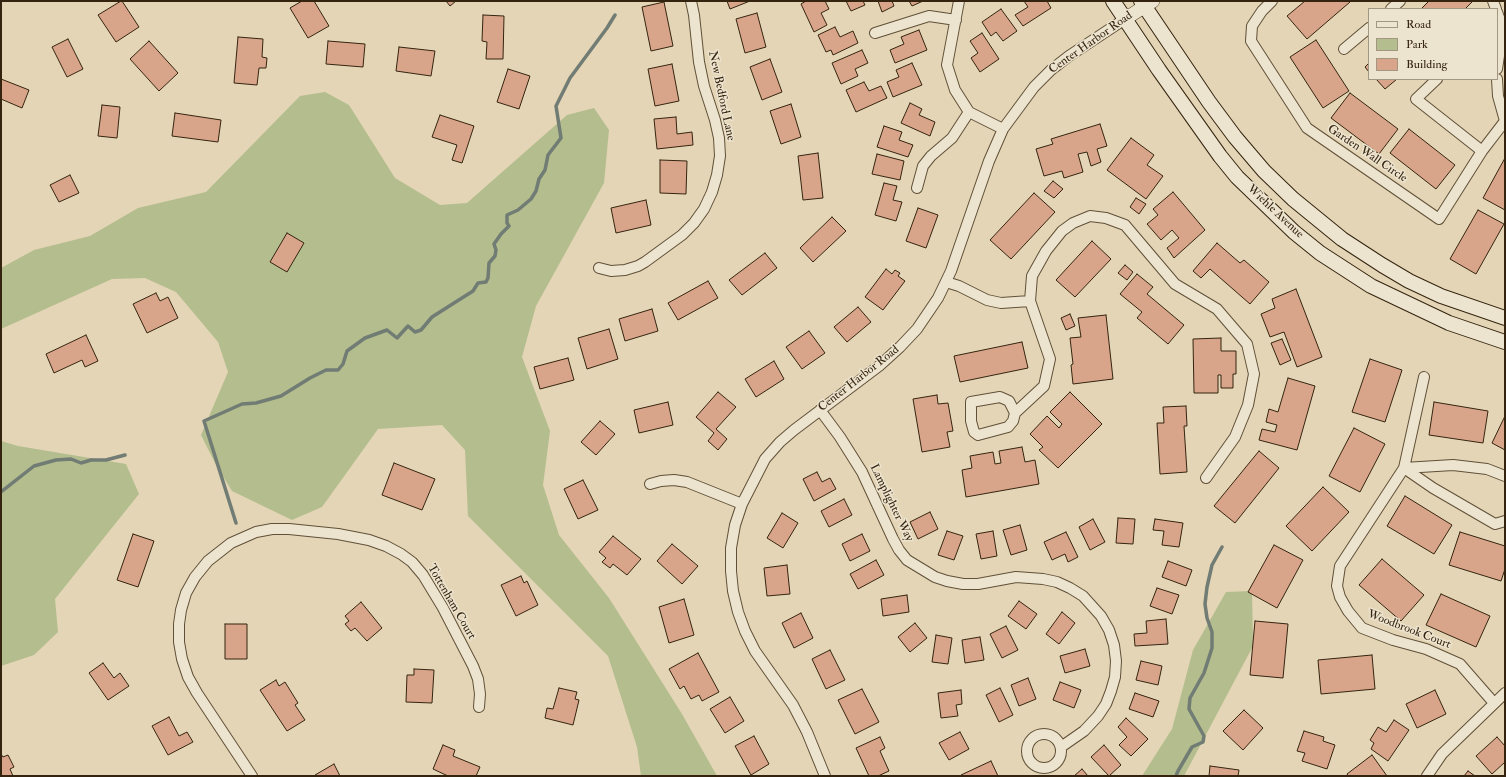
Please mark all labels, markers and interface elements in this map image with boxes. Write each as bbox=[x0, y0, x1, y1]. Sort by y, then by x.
legend bbox=[1368, 8, 1498, 80]
street label: Center Harbor Road bbox=[1046, 9, 1136, 77]
text: Road bbox=[1406, 17, 1431, 32]
text: Park bbox=[1406, 37, 1428, 52]
street label: New Bedford Lane bbox=[704, 50, 738, 142]
text: Building bbox=[1406, 57, 1447, 72]
street label: Garden Wall Circle bbox=[1324, 122, 1410, 186]
street label: Wiehle Avenue bbox=[1244, 182, 1306, 242]
street label: Center Harbor Road bbox=[816, 343, 902, 415]
street label: Lamplighter Way bbox=[866, 462, 916, 544]
street label: Tottenham Court bbox=[424, 562, 478, 642]
street label: Woodbrook Court bbox=[1365, 608, 1453, 652]

